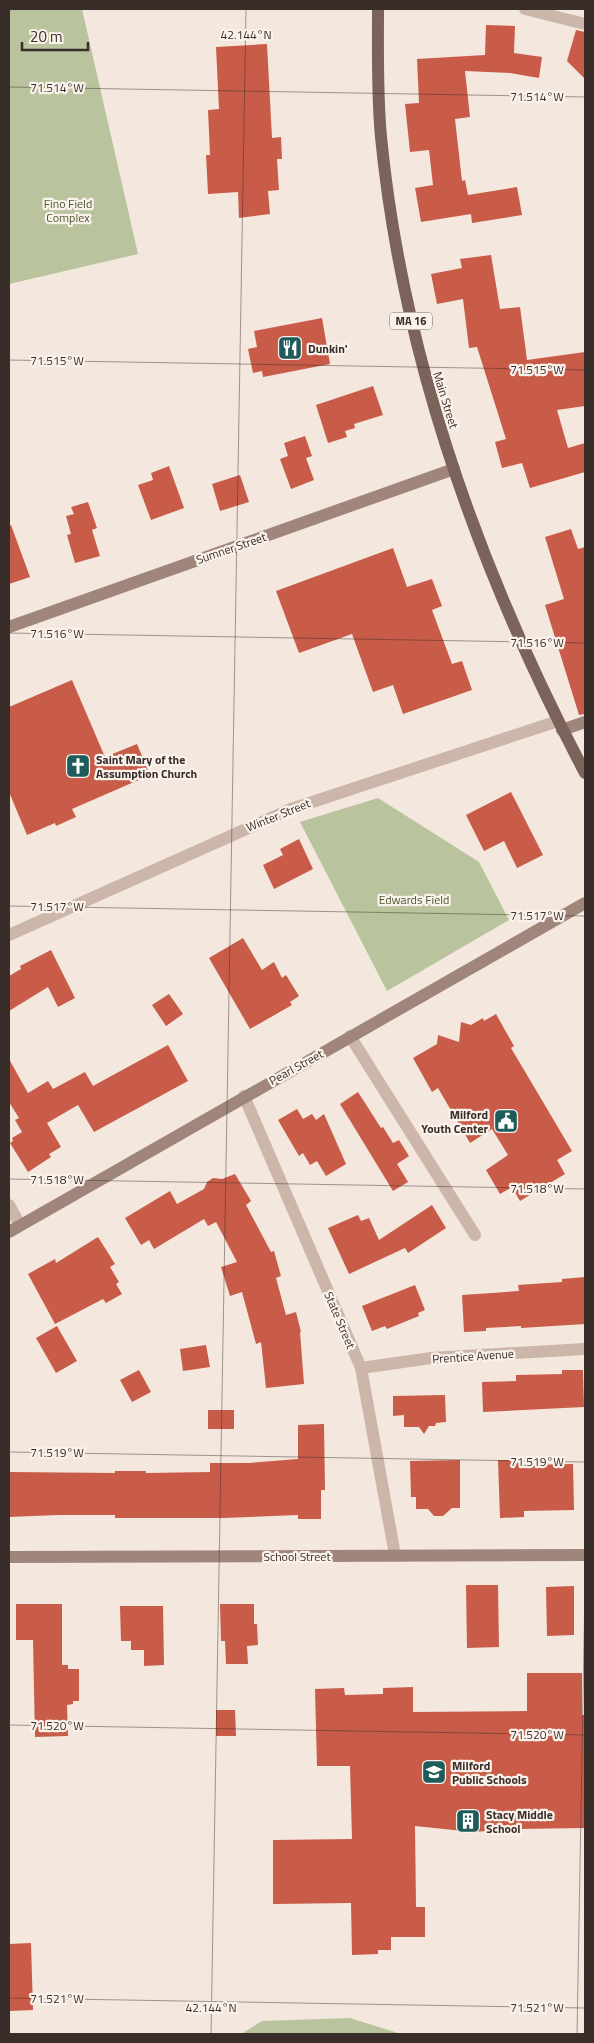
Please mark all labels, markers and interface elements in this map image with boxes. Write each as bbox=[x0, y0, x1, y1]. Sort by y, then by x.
scale bar bbox=[22, 20, 89, 52]
text: 20 m bbox=[30, 25, 63, 48]
text: 42.144°N bbox=[220, 25, 272, 44]
text: 71.514°W bbox=[30, 78, 84, 97]
text: 71.514°W bbox=[510, 87, 564, 106]
park label: Fino Field Complex bbox=[44, 194, 92, 227]
road number: MA 16 bbox=[390, 312, 432, 330]
restaurant icon: Dunkin' bbox=[277, 335, 303, 361]
place label: Dunkin' bbox=[308, 339, 348, 358]
text: 71.515°W bbox=[30, 351, 84, 370]
text: 71.515°W bbox=[510, 360, 564, 379]
street label: Main Street bbox=[428, 369, 464, 432]
street label: Sumner Street bbox=[193, 527, 269, 569]
text: 71.516°W bbox=[30, 624, 84, 643]
text: 71.516°W bbox=[510, 633, 564, 652]
place label: Saint Mary of the Assumption Church bbox=[96, 750, 197, 783]
church icon: Saint Mary of the Assumption Church bbox=[65, 753, 91, 779]
street label: Winter Street bbox=[243, 793, 314, 836]
park label: Edwards Field bbox=[379, 890, 449, 909]
text: 71.517°W bbox=[30, 897, 84, 916]
text: 71.517°W bbox=[510, 906, 564, 925]
street label: Pearl Street bbox=[265, 1044, 327, 1090]
place label: Milford Youth Center bbox=[421, 1105, 489, 1138]
public building icon: Milford Youth Center bbox=[493, 1108, 519, 1134]
text: 71.518°W bbox=[30, 1170, 84, 1189]
text: 71.518°W bbox=[510, 1179, 564, 1198]
street label: State Street bbox=[319, 1288, 361, 1352]
street label: Prentice Avenue bbox=[432, 1344, 514, 1368]
text: 71.519°W bbox=[30, 1443, 84, 1462]
text: 71.519°W bbox=[510, 1452, 564, 1471]
street label: School Street bbox=[263, 1547, 331, 1566]
text: 71.520°W bbox=[30, 1716, 84, 1735]
text: 71.520°W bbox=[510, 1725, 564, 1744]
place label: Milford Public Schools bbox=[452, 1756, 527, 1789]
school or university icon: Milford Public Schools bbox=[421, 1759, 447, 1785]
place label: Stacy Middle School bbox=[486, 1805, 553, 1838]
building icon: Stacy Middle School bbox=[455, 1808, 481, 1834]
text: 71.521°W bbox=[30, 1989, 84, 2008]
text: 42.144°N bbox=[185, 1998, 237, 2017]
text: 71.521°W bbox=[510, 1998, 564, 2017]

